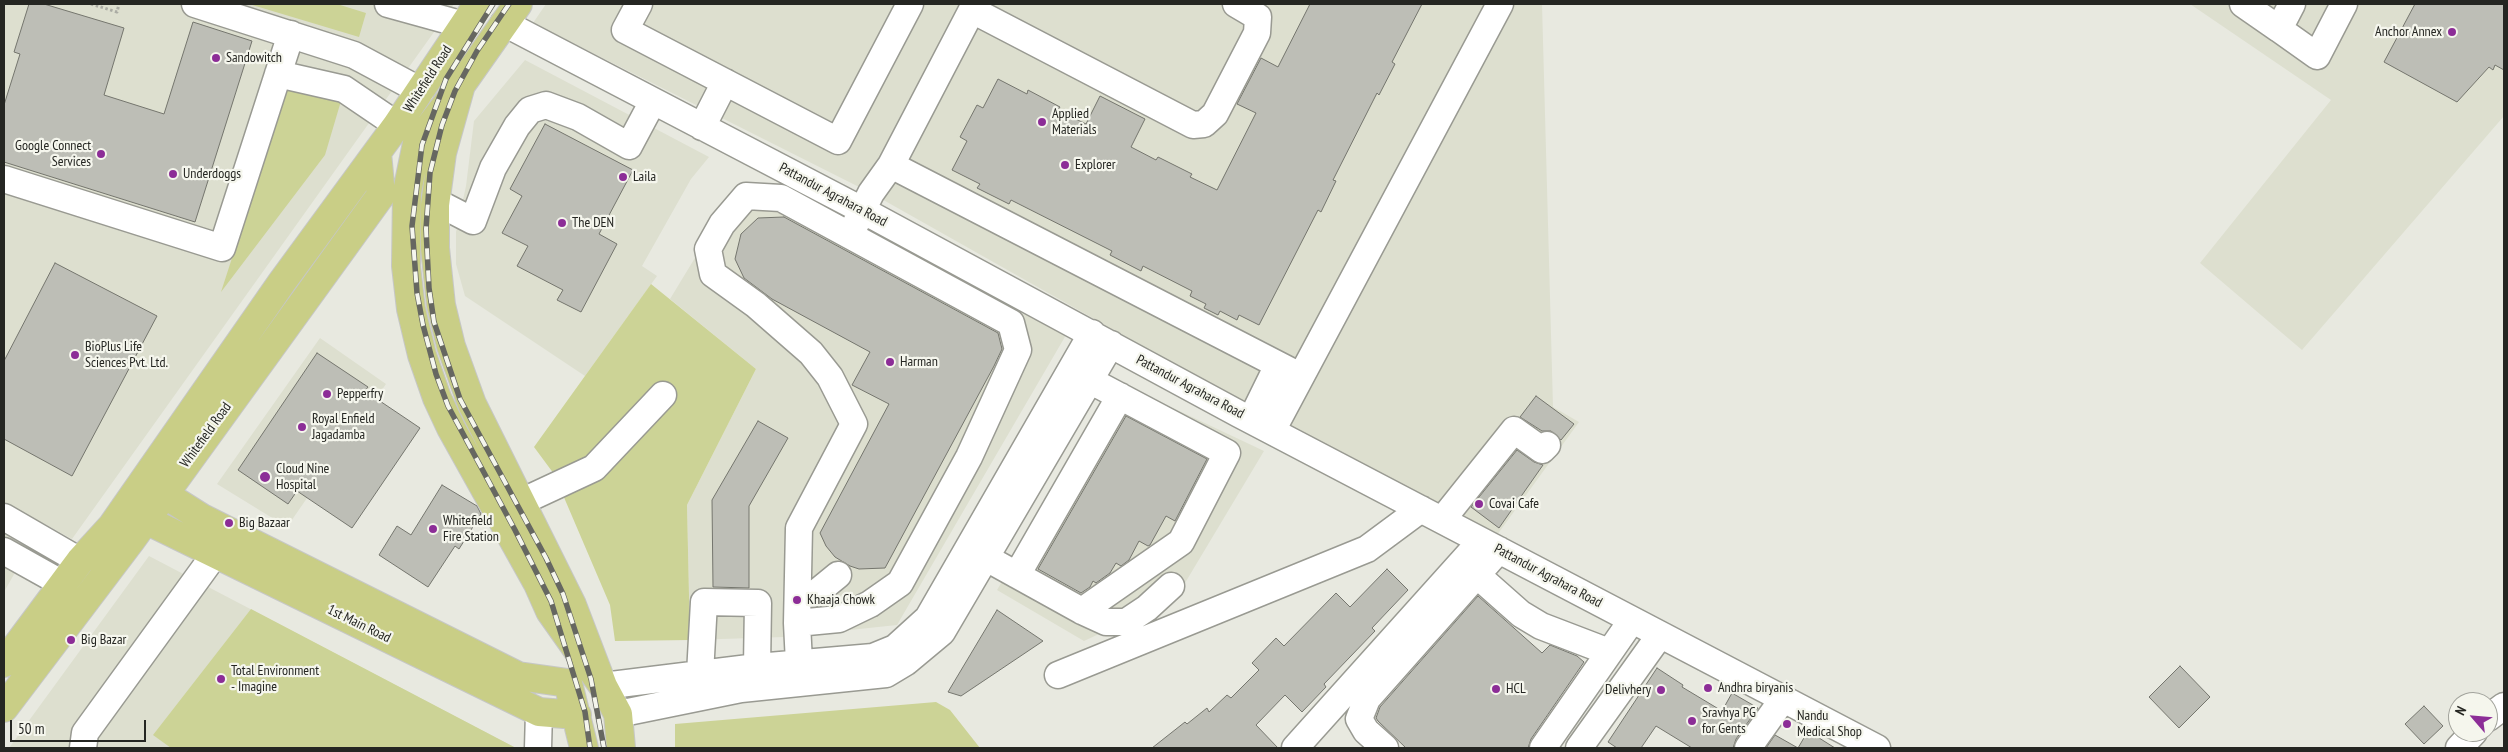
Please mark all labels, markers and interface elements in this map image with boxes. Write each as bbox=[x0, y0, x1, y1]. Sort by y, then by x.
place label: Anchor Annex bbox=[2375, 24, 2442, 40]
marker: Anchor Annex bbox=[2446, 26, 2458, 38]
street label: Whitefield Road bbox=[400, 42, 456, 116]
place label: Sandowitch bbox=[226, 50, 282, 66]
marker: Sandowitch bbox=[210, 52, 222, 64]
place label: Applied Materials bbox=[1052, 106, 1097, 138]
marker: Applied Materials bbox=[1036, 116, 1048, 128]
place label: Google Connect Services bbox=[15, 138, 91, 170]
marker: Google Connect Services bbox=[95, 148, 107, 160]
place label: Explorer bbox=[1075, 157, 1116, 173]
street label: Pattandur Agrahara Road bbox=[776, 159, 890, 231]
marker: Explorer bbox=[1059, 159, 1071, 171]
place label: Underdoggs bbox=[183, 166, 241, 182]
marker: Underdoggs bbox=[167, 168, 179, 180]
place label: Laila bbox=[633, 169, 656, 185]
marker: Laila bbox=[617, 171, 629, 183]
place label: The DEN bbox=[572, 215, 614, 231]
marker: The DEN bbox=[556, 217, 568, 229]
place label: BioPlus Life Sciences Pvt. Ltd. bbox=[85, 339, 168, 372]
marker: BioPlus Life Sciences Pvt. Ltd. bbox=[69, 349, 81, 361]
street label: Pattandur Agrahara Road bbox=[1133, 351, 1247, 423]
place label: Harman bbox=[900, 354, 938, 370]
marker: Harman bbox=[884, 356, 896, 368]
place label: Pepperfry bbox=[337, 386, 383, 402]
marker: Pepperfry bbox=[321, 388, 333, 400]
street label: Whitefield Road bbox=[177, 399, 235, 471]
place label: Royal Enfield Jagadamba bbox=[312, 411, 375, 444]
marker: Royal Enfield Jagadamba bbox=[296, 421, 308, 433]
place label: Cloud Nine Hospital bbox=[276, 461, 329, 494]
marker: Cloud Nine Hospital bbox=[258, 470, 272, 484]
place label: Covai Cafe bbox=[1489, 496, 1539, 512]
marker: Covai Cafe bbox=[1473, 498, 1485, 510]
place label: Whitefield Fire Station bbox=[443, 513, 499, 546]
place label: Big Bazaar bbox=[239, 515, 290, 531]
marker: Big Bazaar bbox=[223, 517, 235, 529]
marker: Whitefield Fire Station bbox=[427, 523, 439, 535]
street label: Pattandur Agrahara Road bbox=[1491, 540, 1605, 612]
place label: Khaaja Chowk bbox=[807, 592, 875, 608]
marker: Khaaja Chowk bbox=[791, 594, 803, 606]
street label: 1st Main Road bbox=[325, 601, 393, 647]
place label: Big Bazar bbox=[81, 632, 126, 648]
marker: Big Bazar bbox=[65, 634, 77, 646]
place label: Total Environment - Imagine bbox=[231, 663, 319, 696]
marker: Total Environment - Imagine bbox=[215, 673, 227, 685]
place label: Andhra biryanis bbox=[1718, 680, 1793, 696]
place label: HCL bbox=[1506, 681, 1526, 697]
place label: Delivhery bbox=[1605, 682, 1651, 698]
marker: Andhra biryanis bbox=[1702, 682, 1714, 694]
marker: HCL bbox=[1490, 683, 1502, 695]
marker: Delivhery bbox=[1655, 684, 1667, 696]
north arrow bbox=[2448, 692, 2498, 742]
text: N bbox=[2451, 703, 2470, 718]
place label: Sravhya PG for Gents bbox=[1702, 705, 1756, 738]
place label: Nandu Medical Shop bbox=[1797, 708, 1862, 740]
scale bar bbox=[12, 710, 149, 742]
marker: Sravhya PG for Gents bbox=[1686, 715, 1698, 727]
marker: Nandu Medical Shop bbox=[1781, 718, 1793, 730]
text: 50 m bbox=[18, 719, 44, 738]

